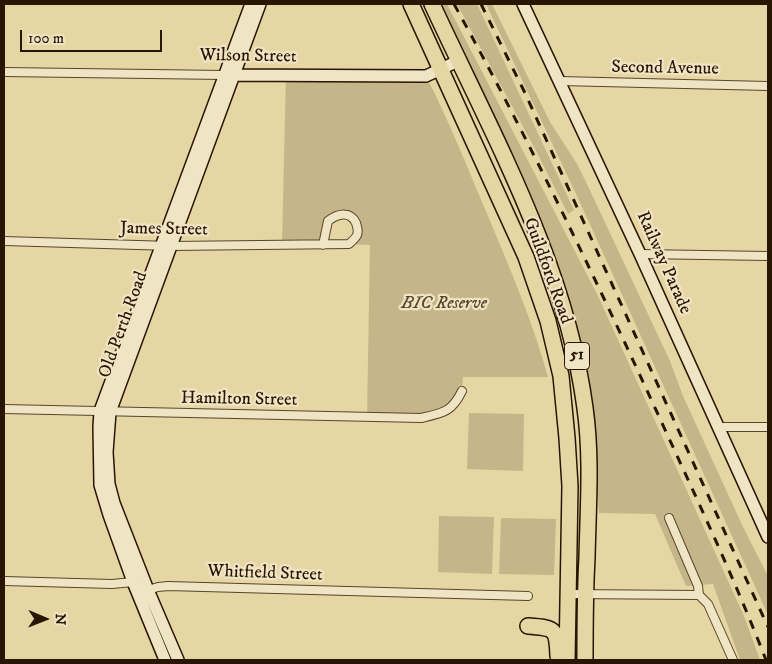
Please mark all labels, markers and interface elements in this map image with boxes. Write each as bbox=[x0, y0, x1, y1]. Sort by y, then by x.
scale bar bbox=[22, 20, 165, 52]
text: 100 m bbox=[28, 29, 64, 48]
street label: Wilson Street bbox=[199, 45, 297, 69]
street label: Second Avenue bbox=[611, 57, 719, 81]
street label: Railway Parade bbox=[631, 208, 695, 318]
street label: Guildford Road bbox=[518, 215, 576, 327]
street label: James Street bbox=[120, 218, 208, 242]
street label: Old Perth Road bbox=[95, 269, 153, 381]
park label: BIC Reserve bbox=[401, 293, 487, 315]
road number: 51 bbox=[564, 342, 590, 370]
street label: Hamilton Street bbox=[181, 388, 297, 412]
street label: Whitfield Street bbox=[207, 561, 323, 587]
north arrow bbox=[20, 594, 70, 644]
text: N bbox=[51, 613, 69, 625]

